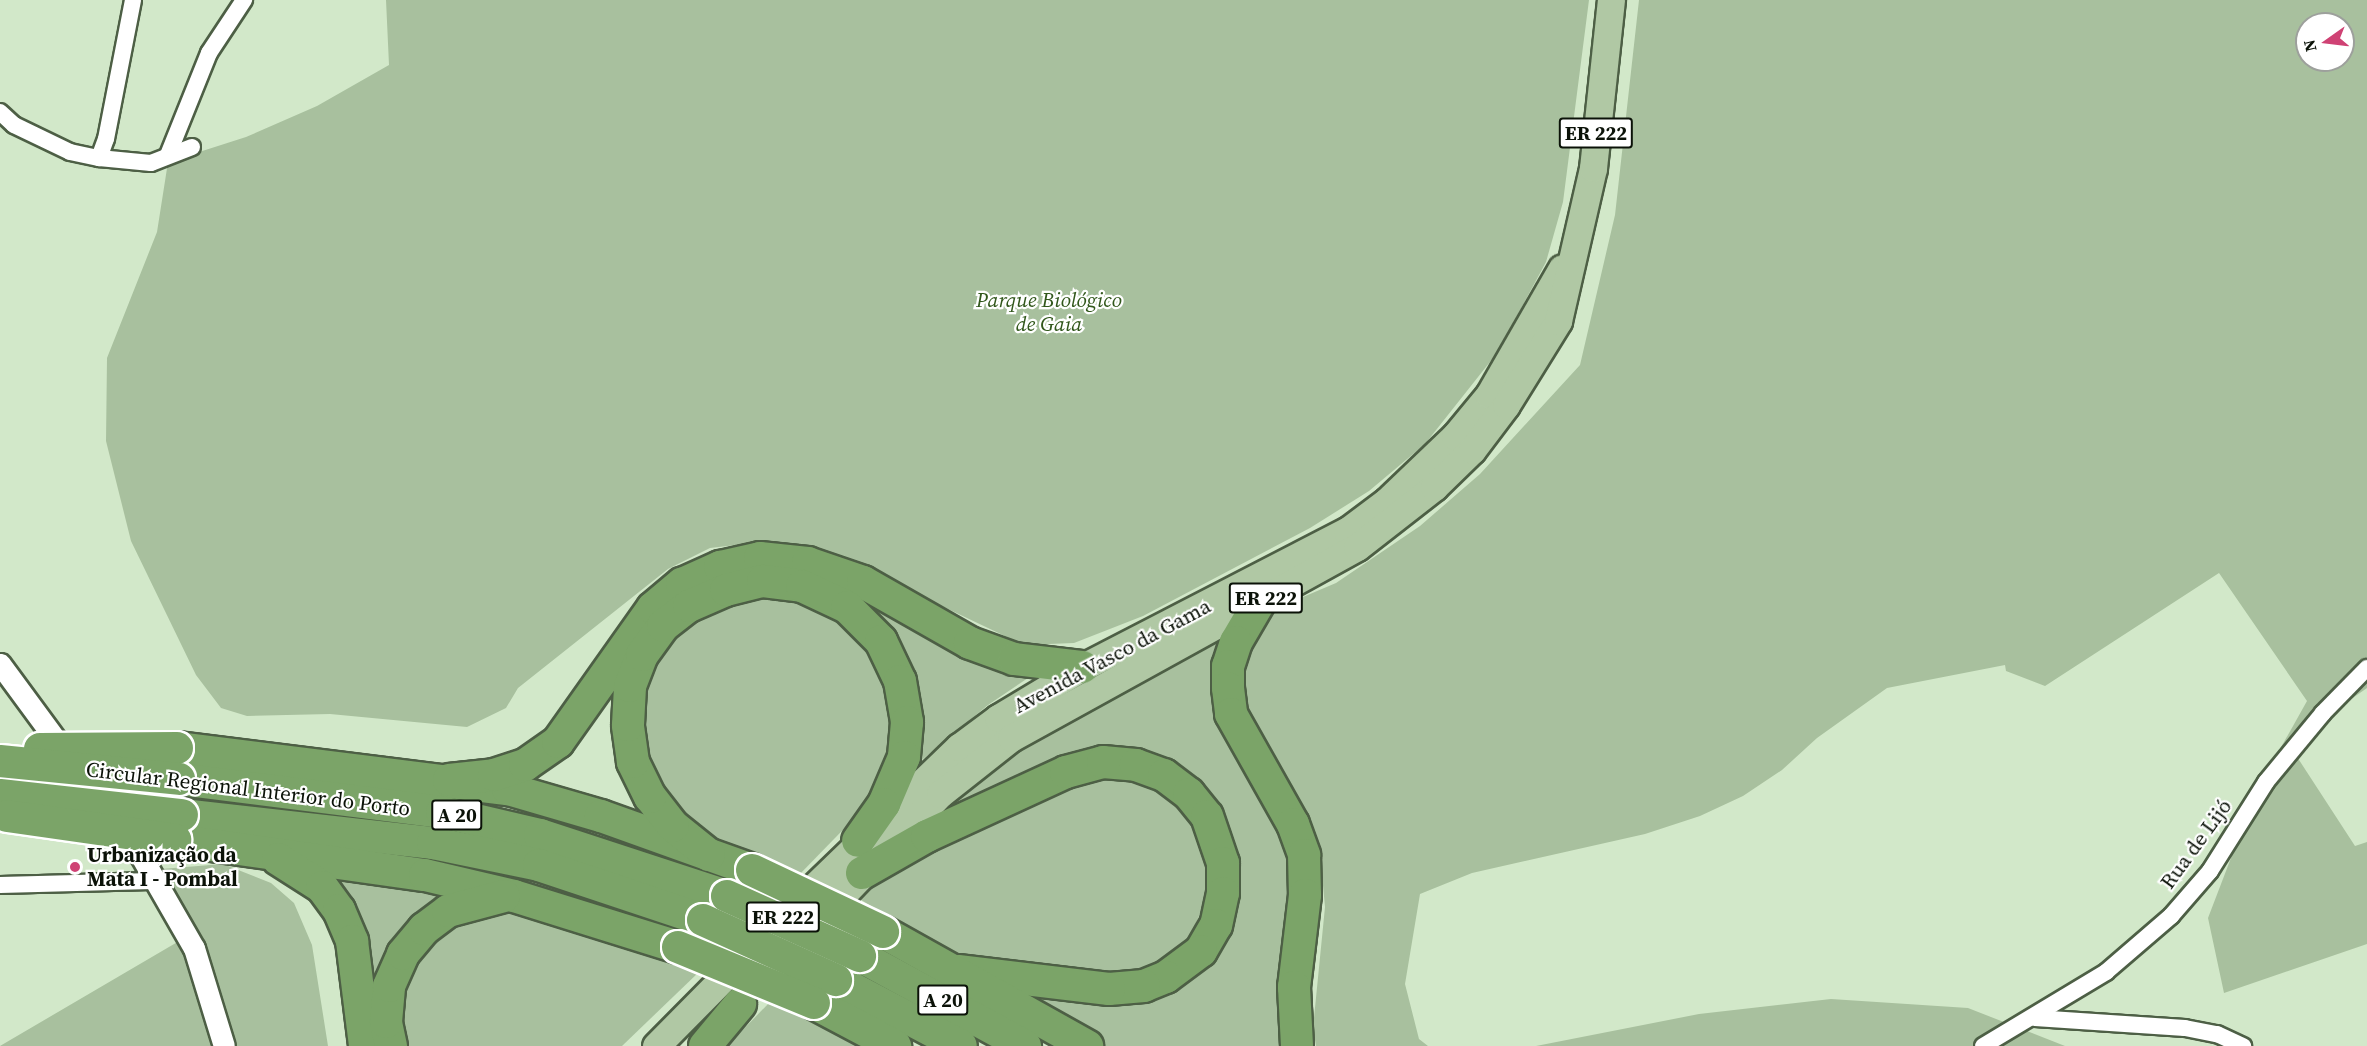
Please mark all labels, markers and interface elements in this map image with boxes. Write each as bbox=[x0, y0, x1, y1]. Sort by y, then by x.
north arrow bbox=[2295, 12, 2355, 72]
text: N bbox=[2297, 38, 2322, 54]
road number: ER 222 bbox=[1558, 116, 1634, 150]
park label: Parque Biológico de Gaia bbox=[976, 287, 1122, 337]
road number: ER 222 bbox=[1228, 581, 1304, 615]
street label: Avenida Vasco da Gama bbox=[1009, 593, 1215, 719]
street label: Circular Regional Interior do Porto bbox=[85, 757, 411, 821]
street label: Rua de Lijó bbox=[2155, 794, 2237, 894]
road number: A 20 bbox=[430, 798, 484, 832]
place label: Urbanização da Mata I - Pombal bbox=[87, 842, 238, 892]
marker: Urbanização da Mata I - Pombal bbox=[68, 860, 82, 874]
road number: ER 222 bbox=[746, 900, 820, 934]
road number: A 20 bbox=[916, 983, 970, 1017]

